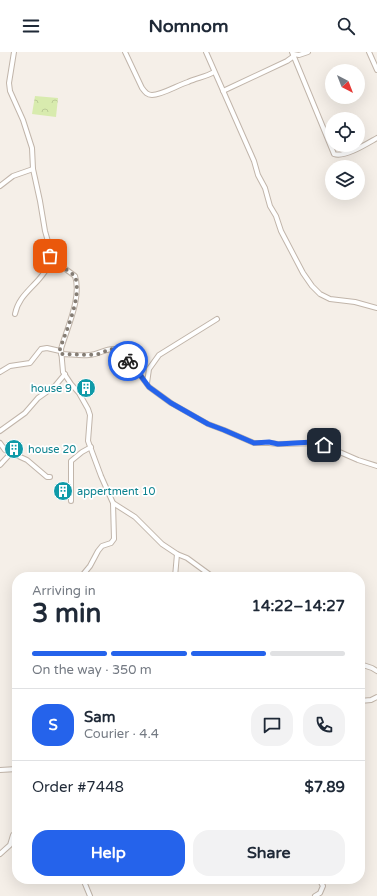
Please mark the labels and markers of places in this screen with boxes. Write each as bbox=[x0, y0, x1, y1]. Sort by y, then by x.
pin bbox=[33, 239, 67, 273]
building icon: house 9 bbox=[75, 377, 97, 399]
place label: house 9 bbox=[31, 382, 72, 395]
pin bbox=[307, 428, 341, 462]
building icon: house 20 bbox=[3, 438, 25, 460]
place label: house 20 bbox=[28, 443, 76, 456]
building icon: appertment 10 bbox=[52, 480, 74, 502]
place label: appertment 10 bbox=[77, 485, 156, 498]

